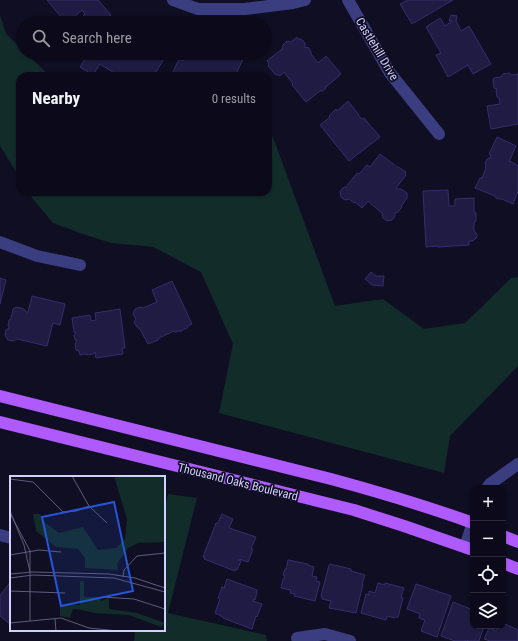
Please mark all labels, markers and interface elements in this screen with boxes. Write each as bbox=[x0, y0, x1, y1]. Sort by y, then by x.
street label: Castlehill Drive bbox=[353, 15, 401, 83]
search box bbox=[16, 16, 272, 60]
icon: search bbox=[30, 27, 52, 49]
text: Search here bbox=[62, 29, 132, 47]
text: Nearby bbox=[32, 88, 80, 108]
text: 0 results bbox=[212, 91, 256, 106]
street label: Thousand Oaks Boulevard bbox=[177, 460, 299, 504]
inset map bbox=[10, 476, 165, 631]
map controls bbox=[470, 485, 506, 629]
button: + bbox=[470, 485, 506, 521]
button: − bbox=[470, 521, 506, 557]
button: locate bbox=[470, 557, 506, 593]
button: layers bbox=[470, 593, 506, 629]

